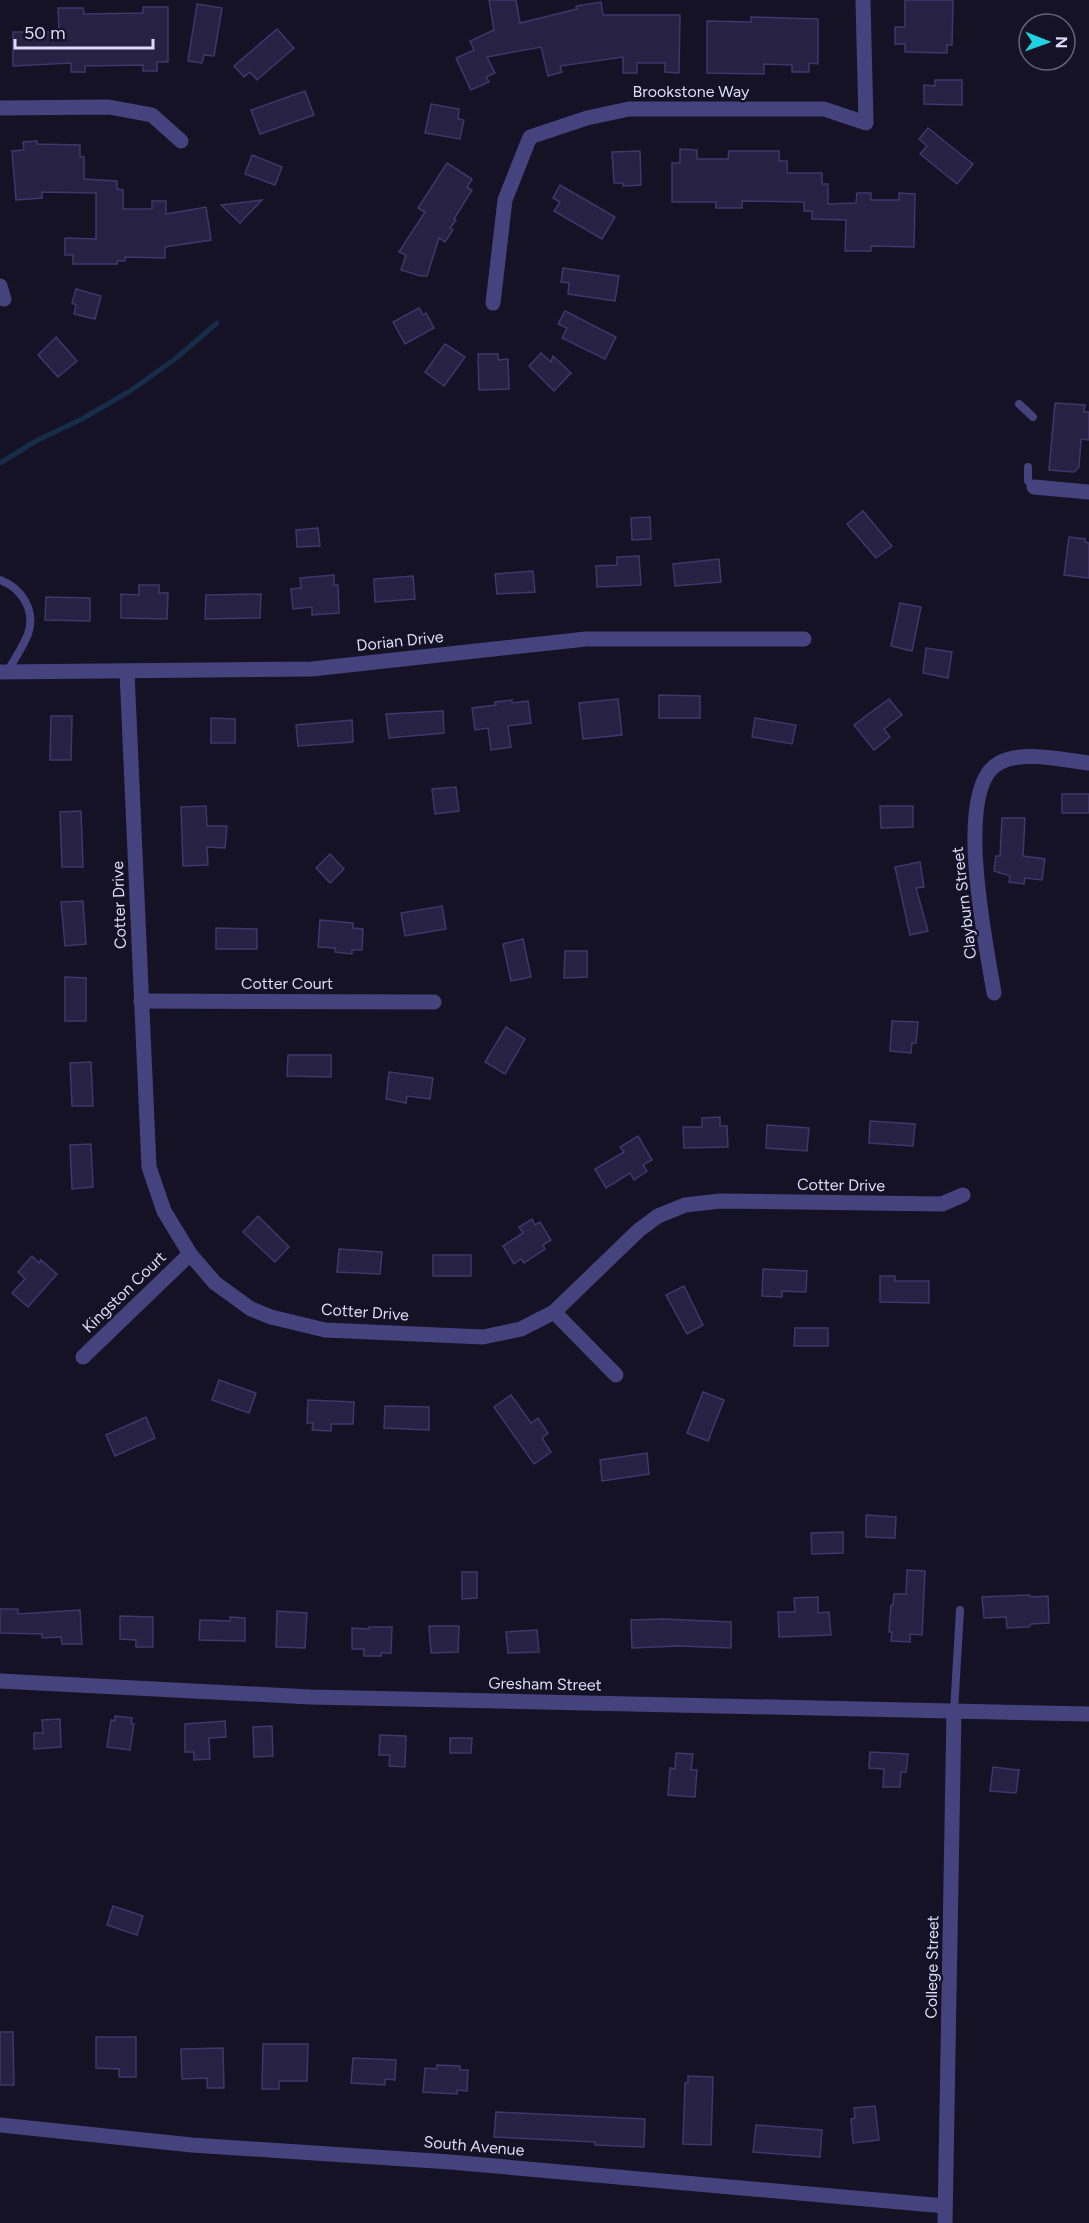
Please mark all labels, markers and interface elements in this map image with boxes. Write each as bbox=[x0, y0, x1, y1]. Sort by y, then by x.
scale bar bbox=[15, 12, 153, 50]
north arrow bbox=[1017, 12, 1077, 72]
text: 50 m bbox=[24, 22, 66, 44]
text: N bbox=[1052, 36, 1071, 49]
street label: Brookstone Way bbox=[632, 82, 750, 101]
street label: Dorian Drive bbox=[356, 627, 445, 655]
street label: Clayburn Street bbox=[948, 846, 980, 960]
street label: Cotter Drive bbox=[108, 860, 130, 949]
street label: Cotter Court bbox=[241, 974, 333, 993]
street label: Cotter Drive bbox=[797, 1175, 885, 1195]
street label: Kingston Court bbox=[78, 1247, 170, 1337]
street label: Cotter Drive bbox=[320, 1299, 410, 1325]
street label: Gresham Street bbox=[488, 1674, 602, 1694]
street label: College Street bbox=[922, 1915, 942, 2019]
street label: South Avenue bbox=[423, 2132, 525, 2160]

